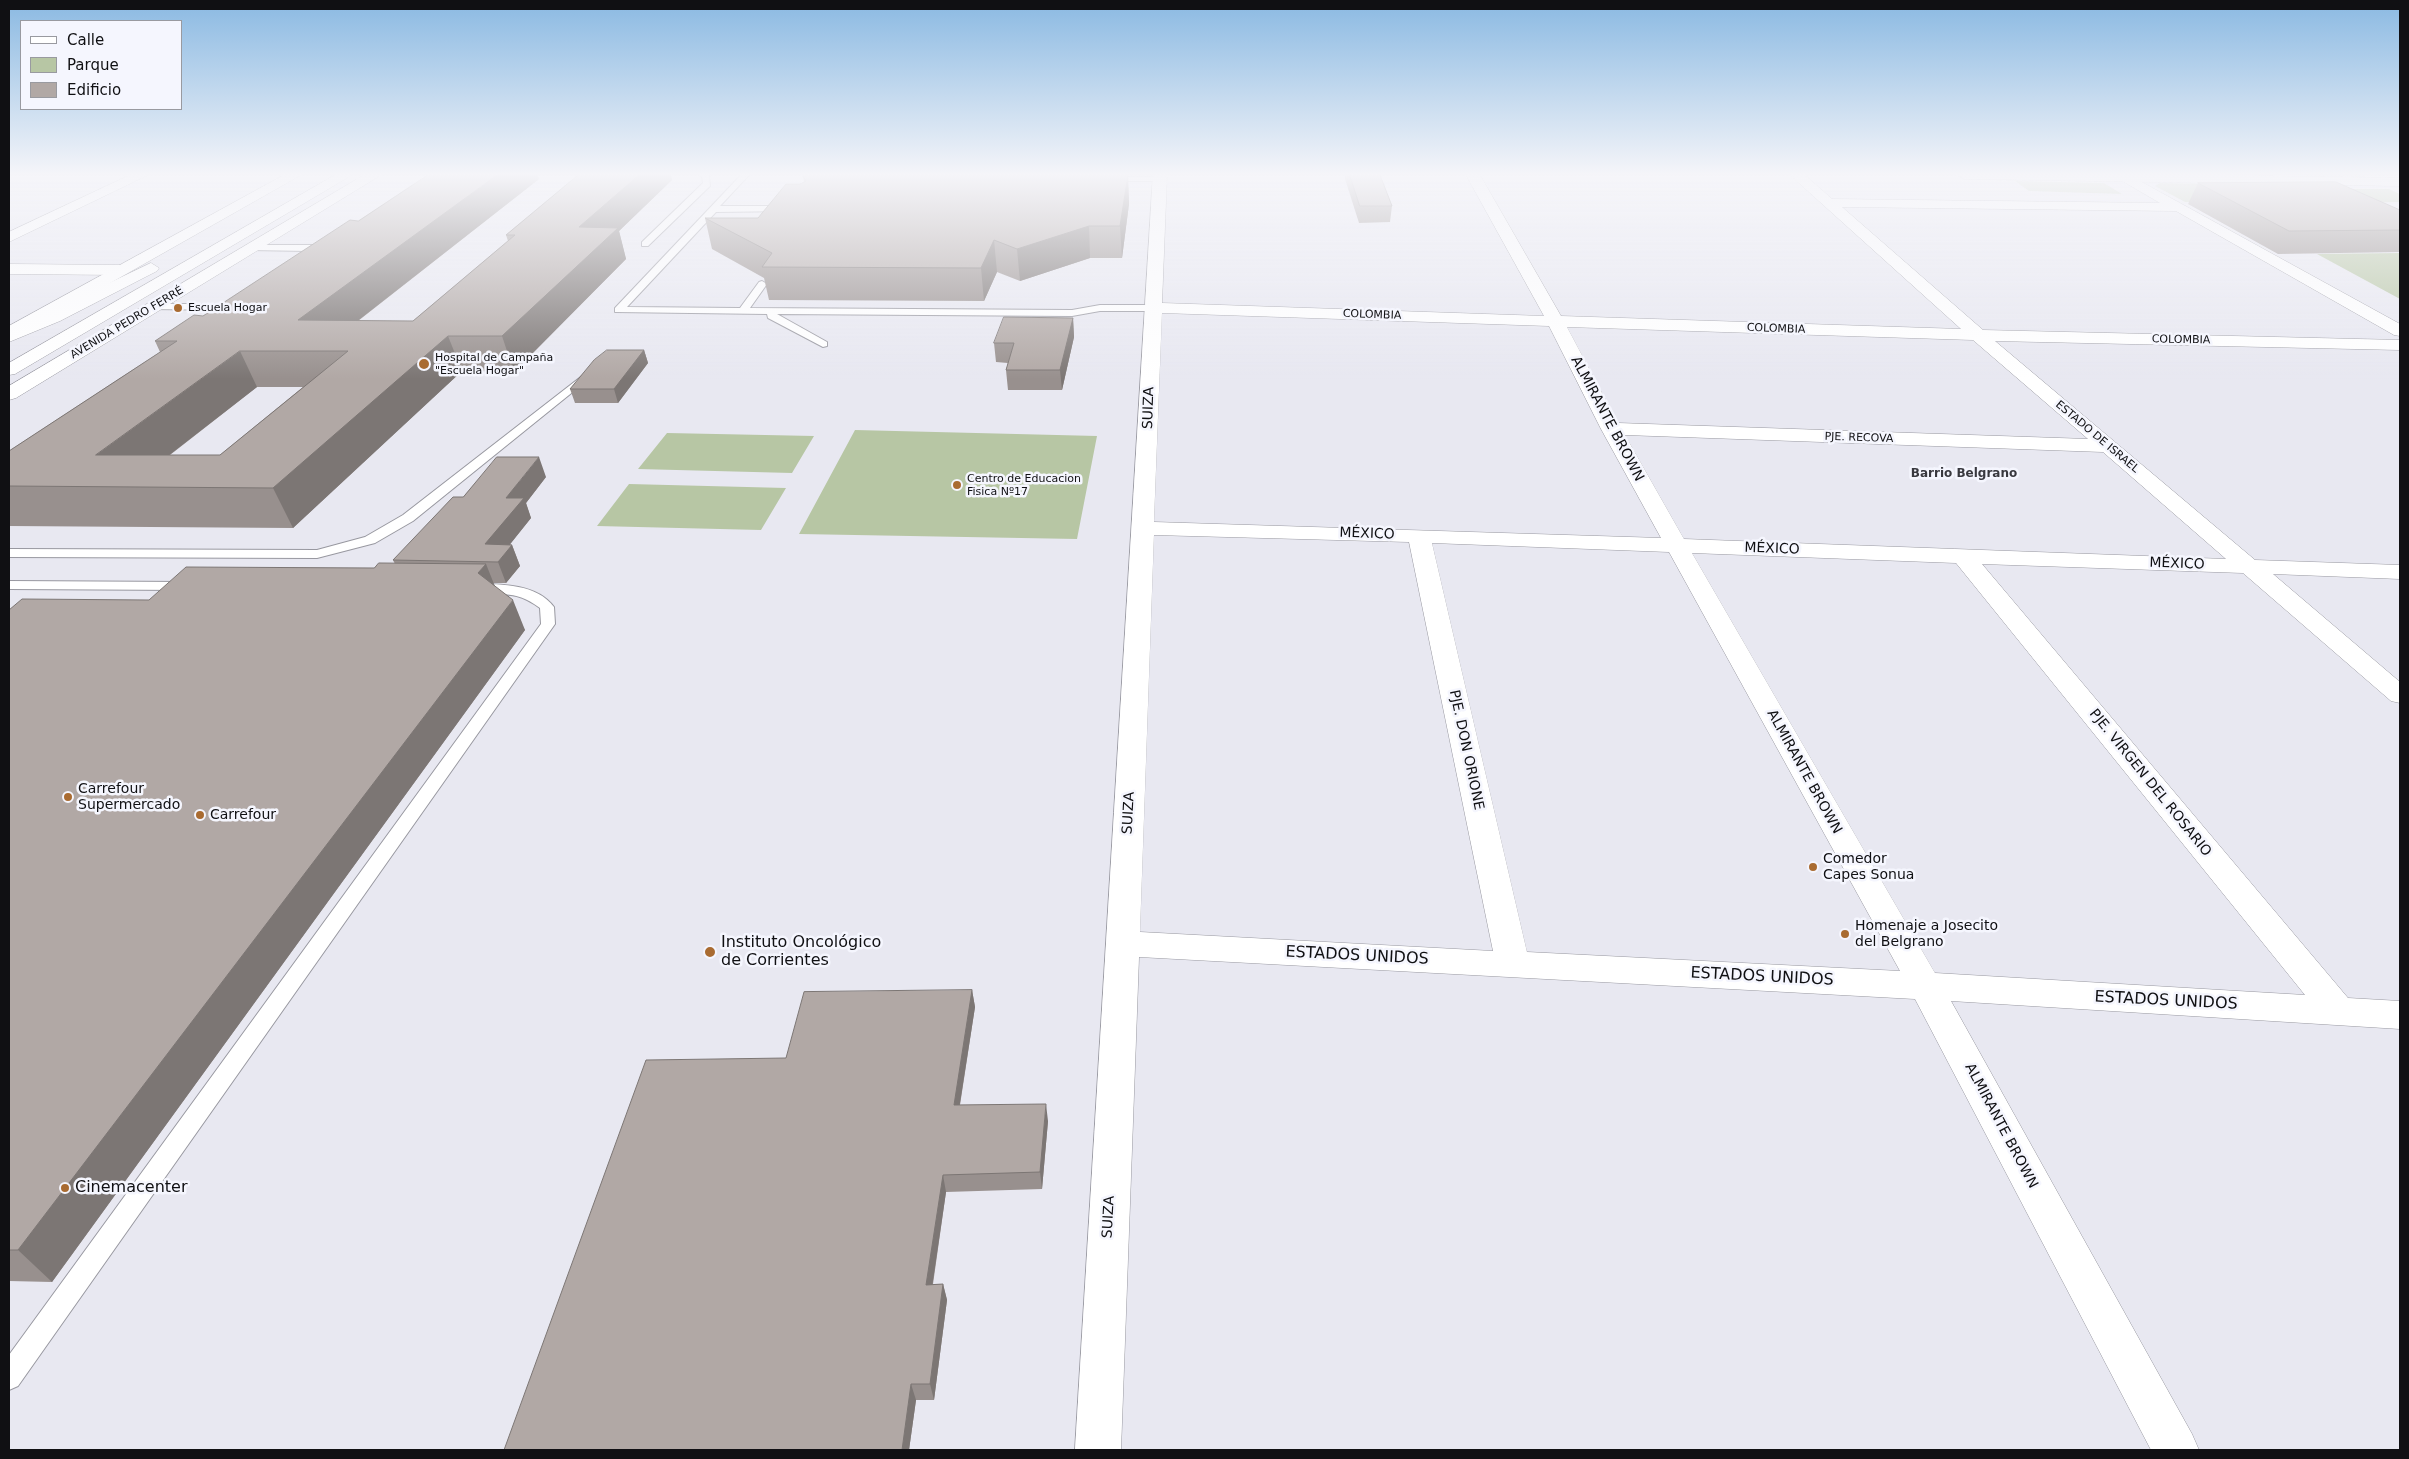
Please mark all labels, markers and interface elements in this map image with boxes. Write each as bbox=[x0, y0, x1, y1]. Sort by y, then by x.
legend bbox=[20, 20, 182, 110]
text: Calle bbox=[67, 31, 104, 49]
text: Parque bbox=[67, 56, 119, 74]
text: Edificio bbox=[67, 81, 121, 99]
street label: AVENIDA PEDRO FERRÉ bbox=[68, 284, 186, 362]
place label: Escuela Hogar bbox=[188, 301, 267, 315]
marker: Escuela Hogar bbox=[172, 302, 184, 314]
street label: COLOMBIA bbox=[1343, 307, 1401, 323]
street label: COLOMBIA bbox=[1747, 321, 1805, 337]
street label: COLOMBIA bbox=[2152, 333, 2210, 347]
place label: Hospital de Campaña "Escuela Hogar" bbox=[435, 351, 553, 377]
street label: ALMIRANTE BROWN bbox=[1567, 354, 1647, 484]
marker: Hospital de Campaña "Escuela Hogar" bbox=[417, 357, 431, 371]
street label: SUIZA bbox=[1140, 387, 1158, 429]
street label: ESTADO DE ISRAEL bbox=[2053, 398, 2141, 476]
street label: PJE. RECOVA bbox=[1824, 430, 1894, 446]
district label: Barrio Belgrano bbox=[1911, 467, 2017, 481]
place label: Centro de Educacion Fisica Nº17 bbox=[967, 472, 1081, 498]
marker: Centro de Educacion Fisica Nº17 bbox=[951, 479, 963, 491]
street label: MÉXICO bbox=[1339, 525, 1395, 543]
street label: MÉXICO bbox=[1744, 540, 1800, 558]
street label: MÉXICO bbox=[2149, 555, 2205, 573]
street label: PJE. DON ORIONE bbox=[1445, 688, 1487, 812]
street label: PJE. VIRGEN DEL ROSARIO bbox=[2085, 706, 2215, 860]
street label: ALMIRANTE BROWN bbox=[1763, 707, 1845, 837]
place label: Carrefour Supermercado bbox=[78, 781, 180, 814]
marker: Carrefour Supermercado bbox=[62, 791, 74, 803]
street label: SUIZA bbox=[1120, 791, 1138, 835]
place label: Carrefour bbox=[210, 807, 276, 823]
marker: Carrefour bbox=[194, 809, 206, 821]
place label: Comedor Capes Sonua bbox=[1823, 851, 1914, 884]
marker: Comedor Capes Sonua bbox=[1807, 861, 1819, 873]
place label: Homenaje a Josecito del Belgrano bbox=[1855, 918, 1998, 950]
marker: Homenaje a Josecito del Belgrano bbox=[1839, 928, 1851, 940]
place label: Instituto Oncológico de Corrientes bbox=[721, 933, 881, 971]
street label: ESTADOS UNIDOS bbox=[1285, 943, 1429, 969]
marker: Instituto Oncológico de Corrientes bbox=[703, 945, 717, 959]
street label: ESTADOS UNIDOS bbox=[1690, 964, 1834, 990]
street label: ESTADOS UNIDOS bbox=[2094, 988, 2238, 1014]
street label: ALMIRANTE BROWN bbox=[1961, 1061, 2041, 1191]
place label: Cinemacenter bbox=[75, 1178, 187, 1198]
marker: Cinemacenter bbox=[59, 1182, 71, 1194]
street label: SUIZA bbox=[1100, 1195, 1118, 1239]

